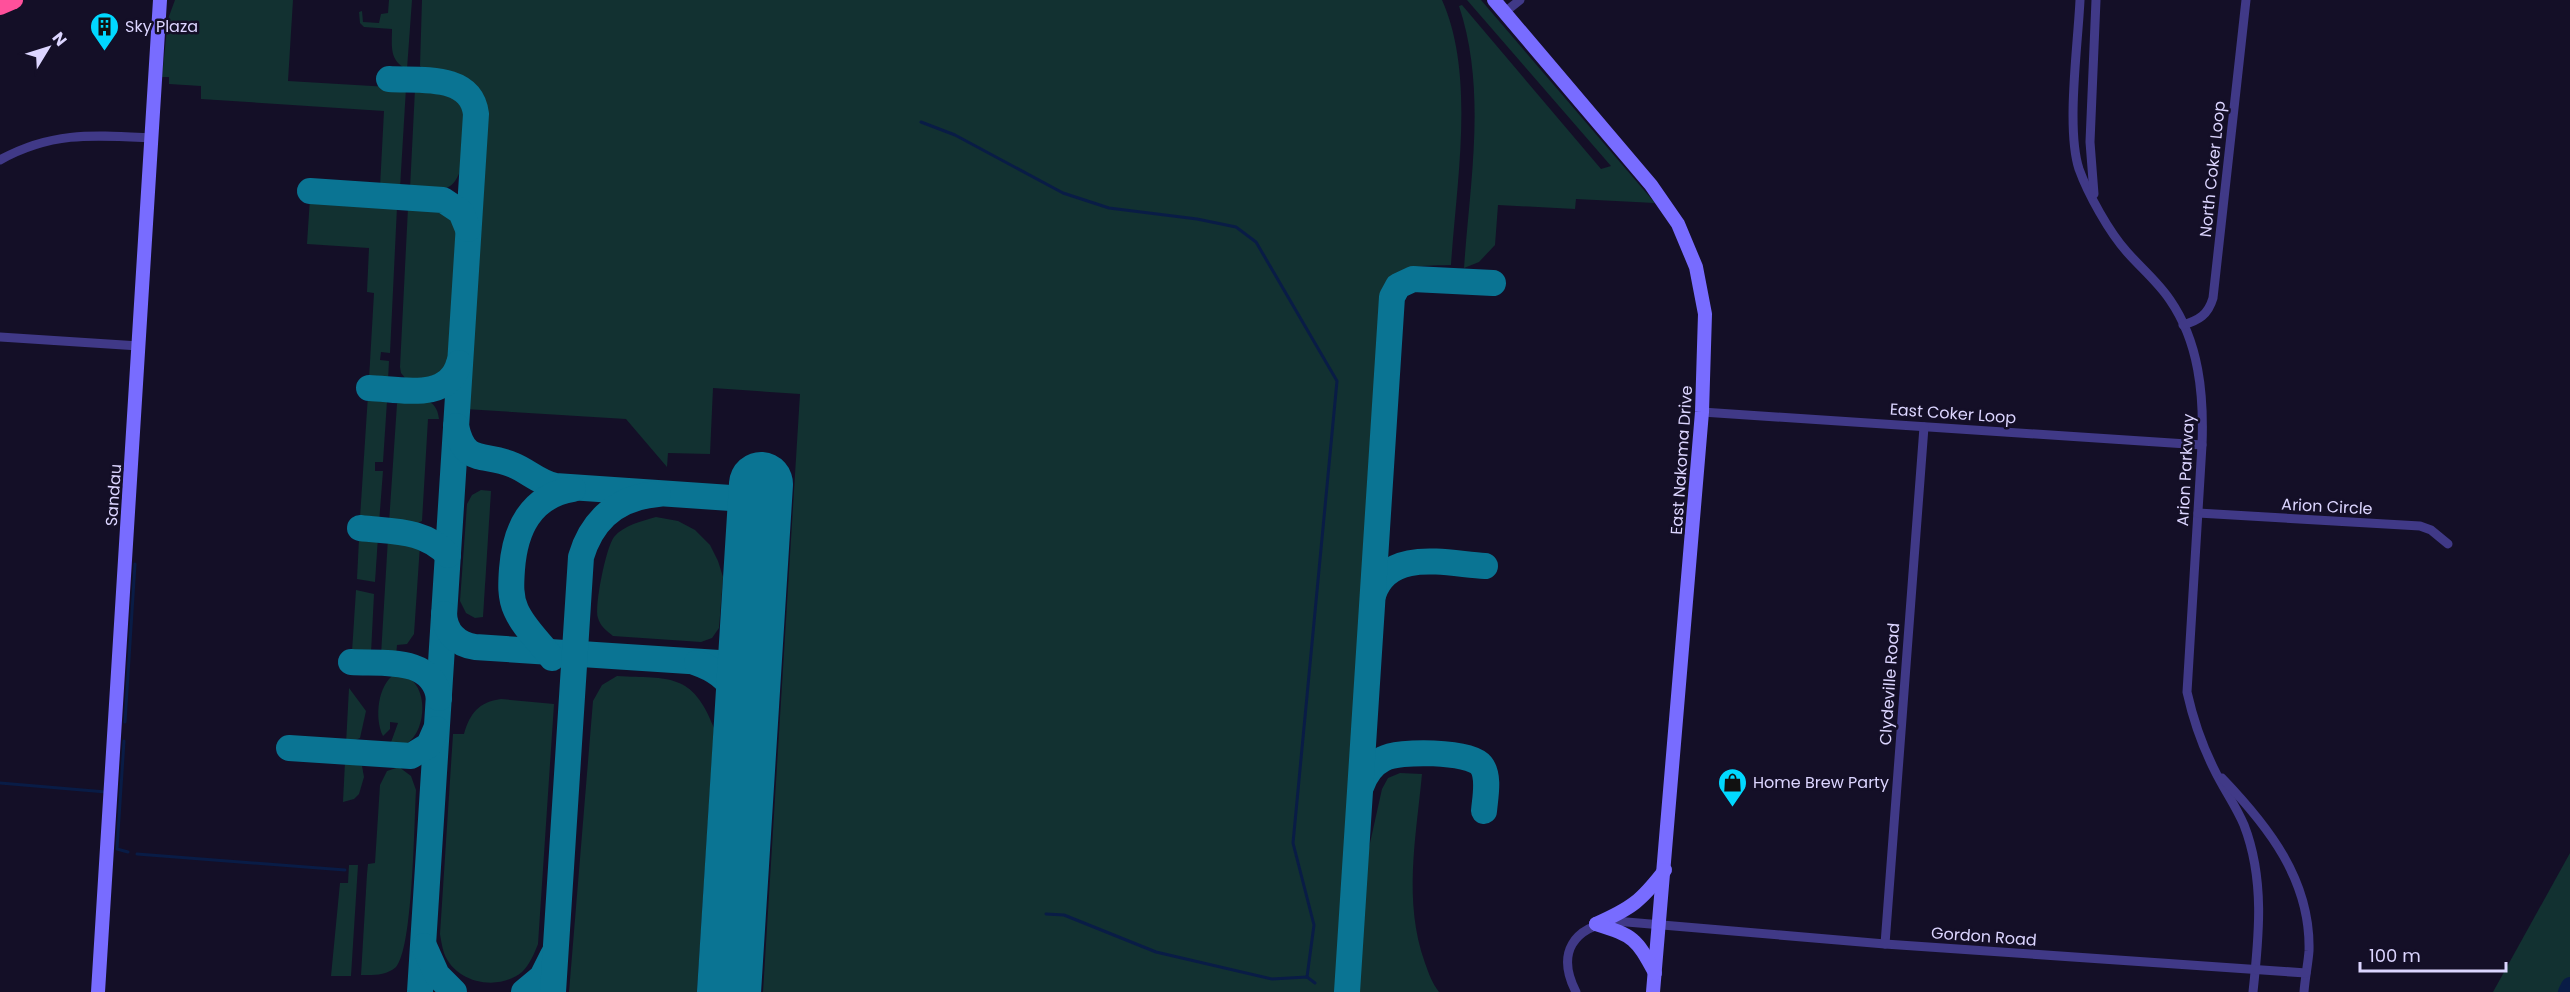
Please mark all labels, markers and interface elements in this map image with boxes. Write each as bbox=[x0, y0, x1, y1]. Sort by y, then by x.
building icon: Sky Plaza bbox=[88, 10, 120, 52]
place label: Sky Plaza bbox=[125, 15, 198, 38]
north arrow bbox=[18, 18, 78, 78]
text: N bbox=[47, 27, 72, 51]
street label: North Coker Loop bbox=[2194, 100, 2231, 238]
street label: East Nakoma Drive bbox=[1665, 384, 1698, 536]
street label: East Coker Loop bbox=[1889, 398, 2017, 429]
street label: Arion Parkway bbox=[2171, 413, 2200, 527]
street label: Sandau bbox=[100, 463, 127, 527]
street label: Arion Circle bbox=[2281, 493, 2373, 520]
street label: Clydeville Road bbox=[1874, 622, 1905, 746]
shop icon: Home Brew Party bbox=[1716, 766, 1748, 808]
place label: Home Brew Party bbox=[1753, 771, 1889, 794]
street label: Gordon Road bbox=[1930, 921, 2038, 952]
scale bar bbox=[2360, 935, 2506, 973]
text: 100 m bbox=[2369, 943, 2421, 968]

